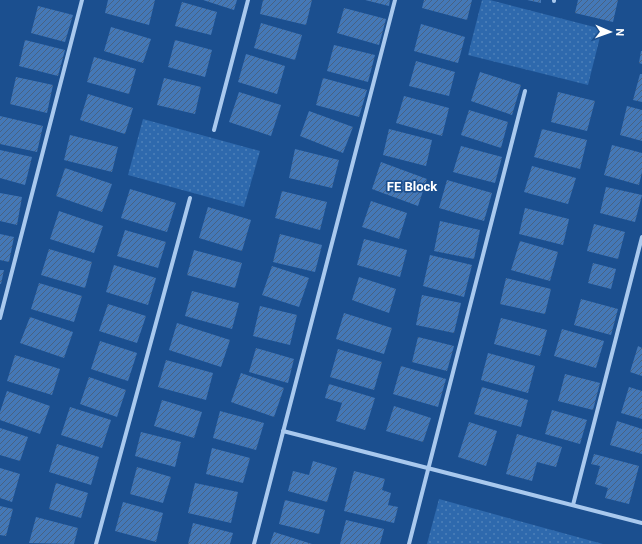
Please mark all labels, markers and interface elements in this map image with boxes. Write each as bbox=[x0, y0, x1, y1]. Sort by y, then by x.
north arrow bbox=[590, 12, 630, 52]
text: N bbox=[613, 28, 626, 37]
district label: FE Block bbox=[387, 179, 438, 194]

